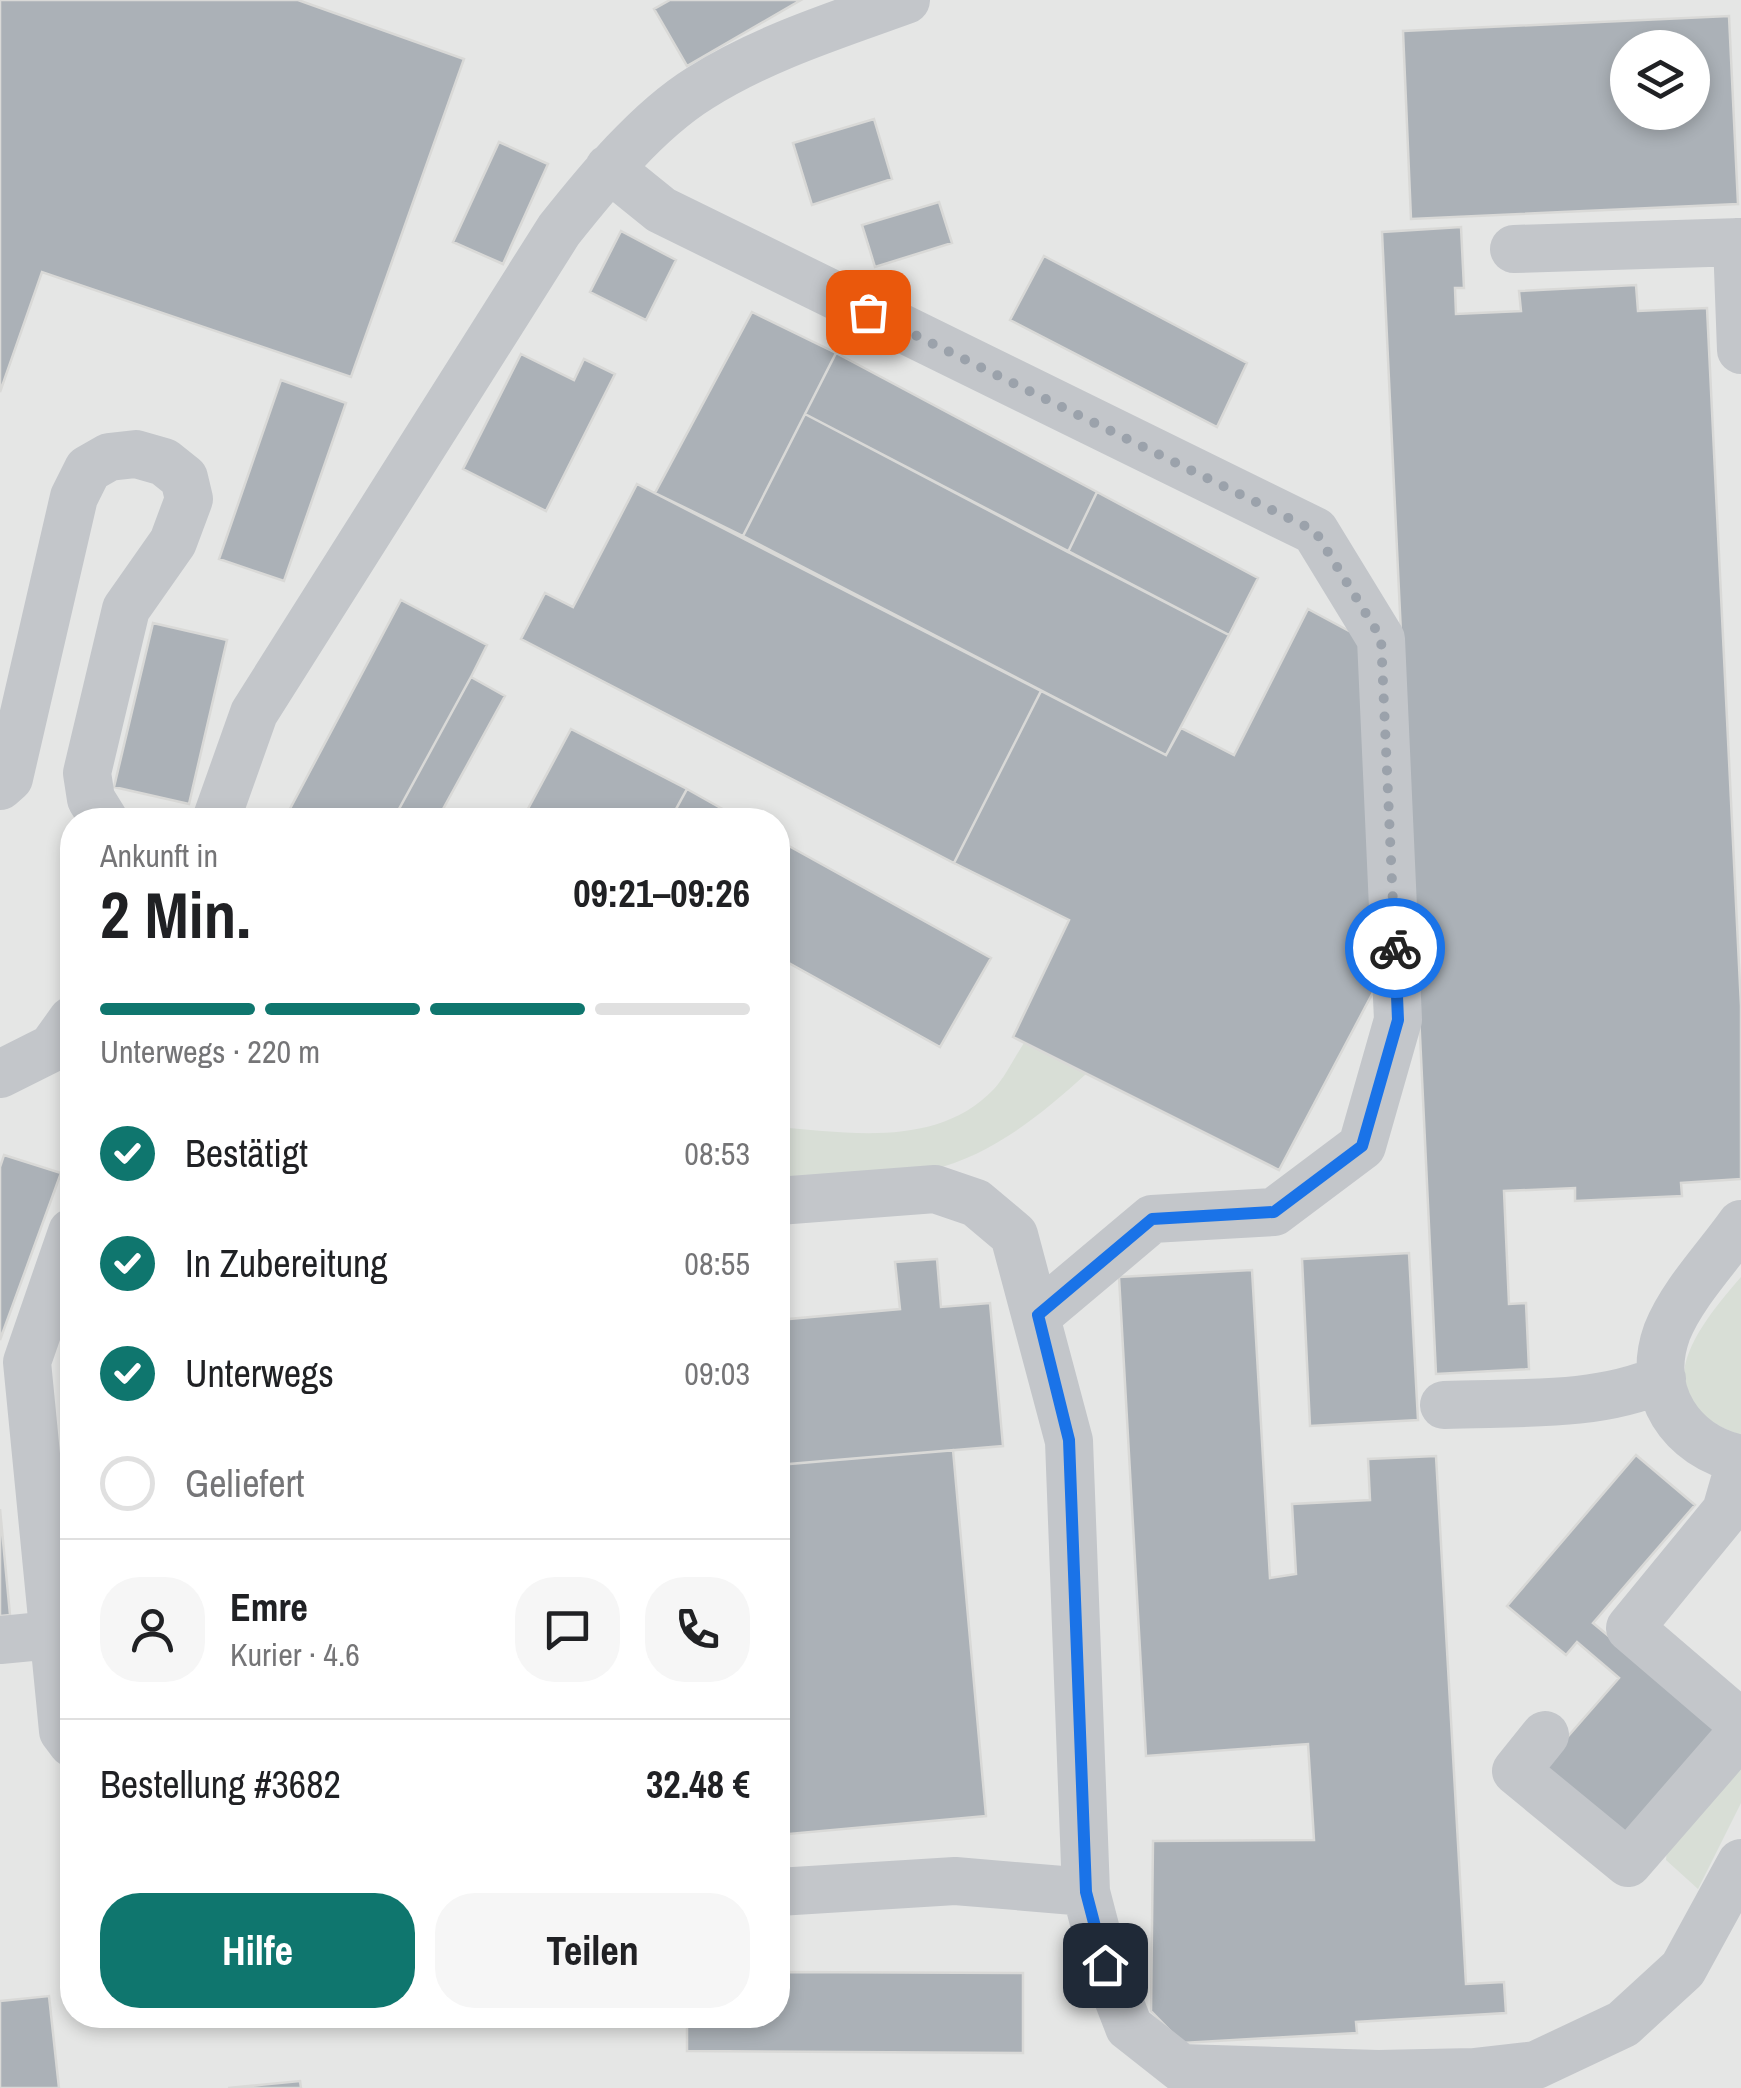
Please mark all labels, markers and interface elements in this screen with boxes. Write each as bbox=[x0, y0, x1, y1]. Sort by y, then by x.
map controls bbox=[1610, 30, 1710, 130]
button: layers bbox=[1610, 30, 1710, 130]
pin bbox=[826, 270, 911, 355]
icon: bag bbox=[841, 285, 896, 340]
text: Ankunft in bbox=[100, 834, 218, 877]
text: 09:21–09:26 bbox=[573, 868, 750, 919]
text: 2 Min. bbox=[100, 871, 251, 958]
courier bbox=[1345, 898, 1445, 998]
icon: bike bbox=[1368, 921, 1423, 976]
text: Unterwegs · 220 m bbox=[100, 1030, 320, 1073]
icon: check bbox=[100, 1126, 155, 1181]
text: Bestätigt bbox=[185, 1128, 308, 1179]
text: 08:53 bbox=[684, 1132, 750, 1175]
icon: check bbox=[100, 1236, 155, 1291]
text: In Zubereitung bbox=[185, 1238, 388, 1289]
text: 08:55 bbox=[684, 1242, 750, 1285]
icon: check bbox=[100, 1346, 155, 1401]
text: Unterwegs bbox=[185, 1348, 334, 1399]
text: 09:03 bbox=[684, 1352, 750, 1395]
text: Geliefert bbox=[185, 1458, 305, 1509]
button: person bbox=[100, 1577, 205, 1682]
button: chat bbox=[515, 1577, 620, 1682]
button: phone bbox=[645, 1577, 750, 1682]
text: Emre bbox=[230, 1582, 308, 1633]
text: Kurier · 4.6 bbox=[230, 1633, 360, 1676]
text: Bestellung #3682 bbox=[100, 1759, 341, 1810]
text: 32.48 € bbox=[646, 1759, 750, 1810]
button: Hilfe bbox=[100, 1893, 415, 2008]
button: Teilen bbox=[435, 1893, 750, 2008]
pin bbox=[1063, 1923, 1148, 2008]
icon: home bbox=[1078, 1938, 1133, 1993]

